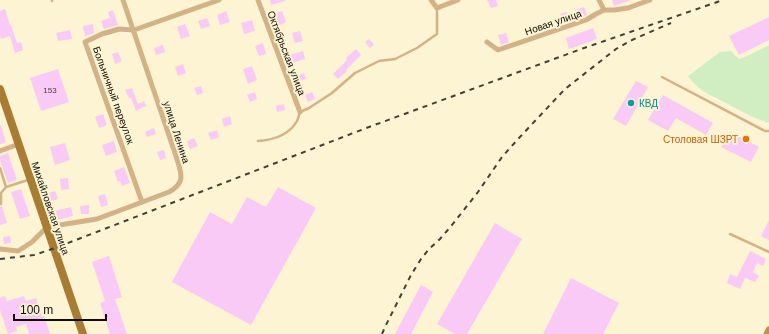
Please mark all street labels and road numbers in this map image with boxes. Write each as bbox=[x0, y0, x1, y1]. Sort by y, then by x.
street label: Новая улица bbox=[523, 7, 583, 37]
street label: Октябрьская улица bbox=[265, 9, 308, 97]
street label: Больничный переулок bbox=[91, 45, 137, 146]
street label: улица Ленина bbox=[161, 100, 192, 165]
street label: Михайловская улица bbox=[29, 160, 72, 256]

